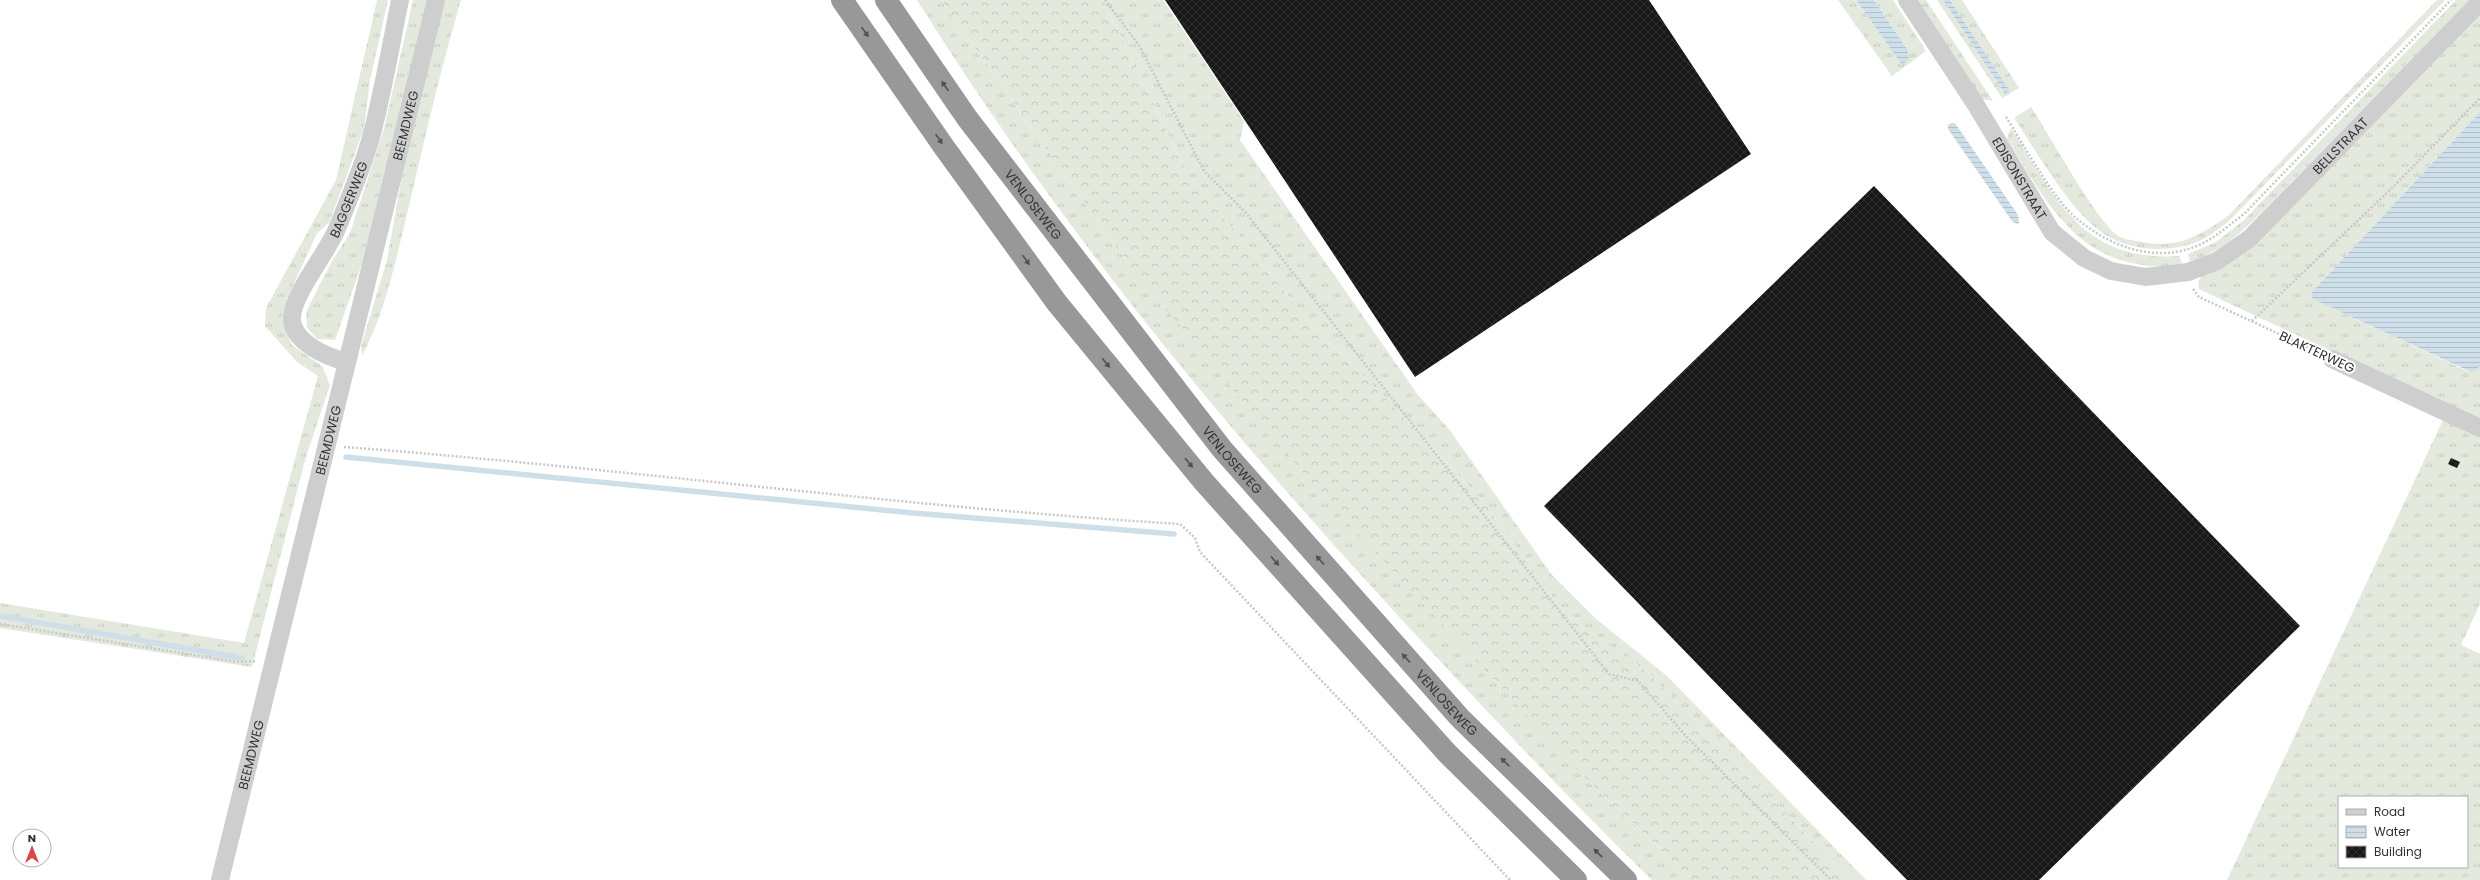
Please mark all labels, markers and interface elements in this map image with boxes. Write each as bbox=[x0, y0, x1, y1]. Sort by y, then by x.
one-way arrow bbox=[861, 27, 869, 37]
one-way arrow bbox=[941, 80, 949, 91]
street label: BEEMDWEG bbox=[388, 89, 423, 162]
street label: BELLSTRAAT bbox=[2308, 113, 2372, 178]
street label: EDISONSTRAAT bbox=[1988, 133, 2052, 223]
one-way arrow bbox=[935, 134, 943, 144]
street label: BAGGERWEG bbox=[325, 159, 372, 241]
street label: VENLOSEWEG bbox=[1000, 165, 1067, 243]
one-way arrow bbox=[1022, 255, 1031, 266]
street label: BLAKTERWEG bbox=[2276, 326, 2358, 378]
one-way arrow bbox=[1102, 357, 1111, 368]
street label: BEEMDWEG bbox=[310, 403, 346, 477]
street label: VENLOSEWEG bbox=[1198, 422, 1267, 498]
one-way arrow bbox=[1184, 458, 1193, 469]
one-way arrow bbox=[1316, 555, 1325, 565]
one-way arrow bbox=[1270, 556, 1279, 566]
one-way arrow bbox=[1402, 652, 1411, 663]
street label: VENLOSEWEG bbox=[1412, 665, 1482, 740]
street label: BEEMDWEG bbox=[233, 718, 268, 792]
one-way arrow bbox=[1500, 757, 1510, 767]
legend bbox=[2338, 796, 2468, 868]
text: Road bbox=[2374, 803, 2405, 820]
text: Water bbox=[2374, 823, 2411, 840]
north arrow bbox=[12, 828, 52, 868]
text: N bbox=[28, 830, 36, 846]
text: Building bbox=[2374, 843, 2422, 860]
one-way arrow bbox=[1593, 848, 1603, 858]

